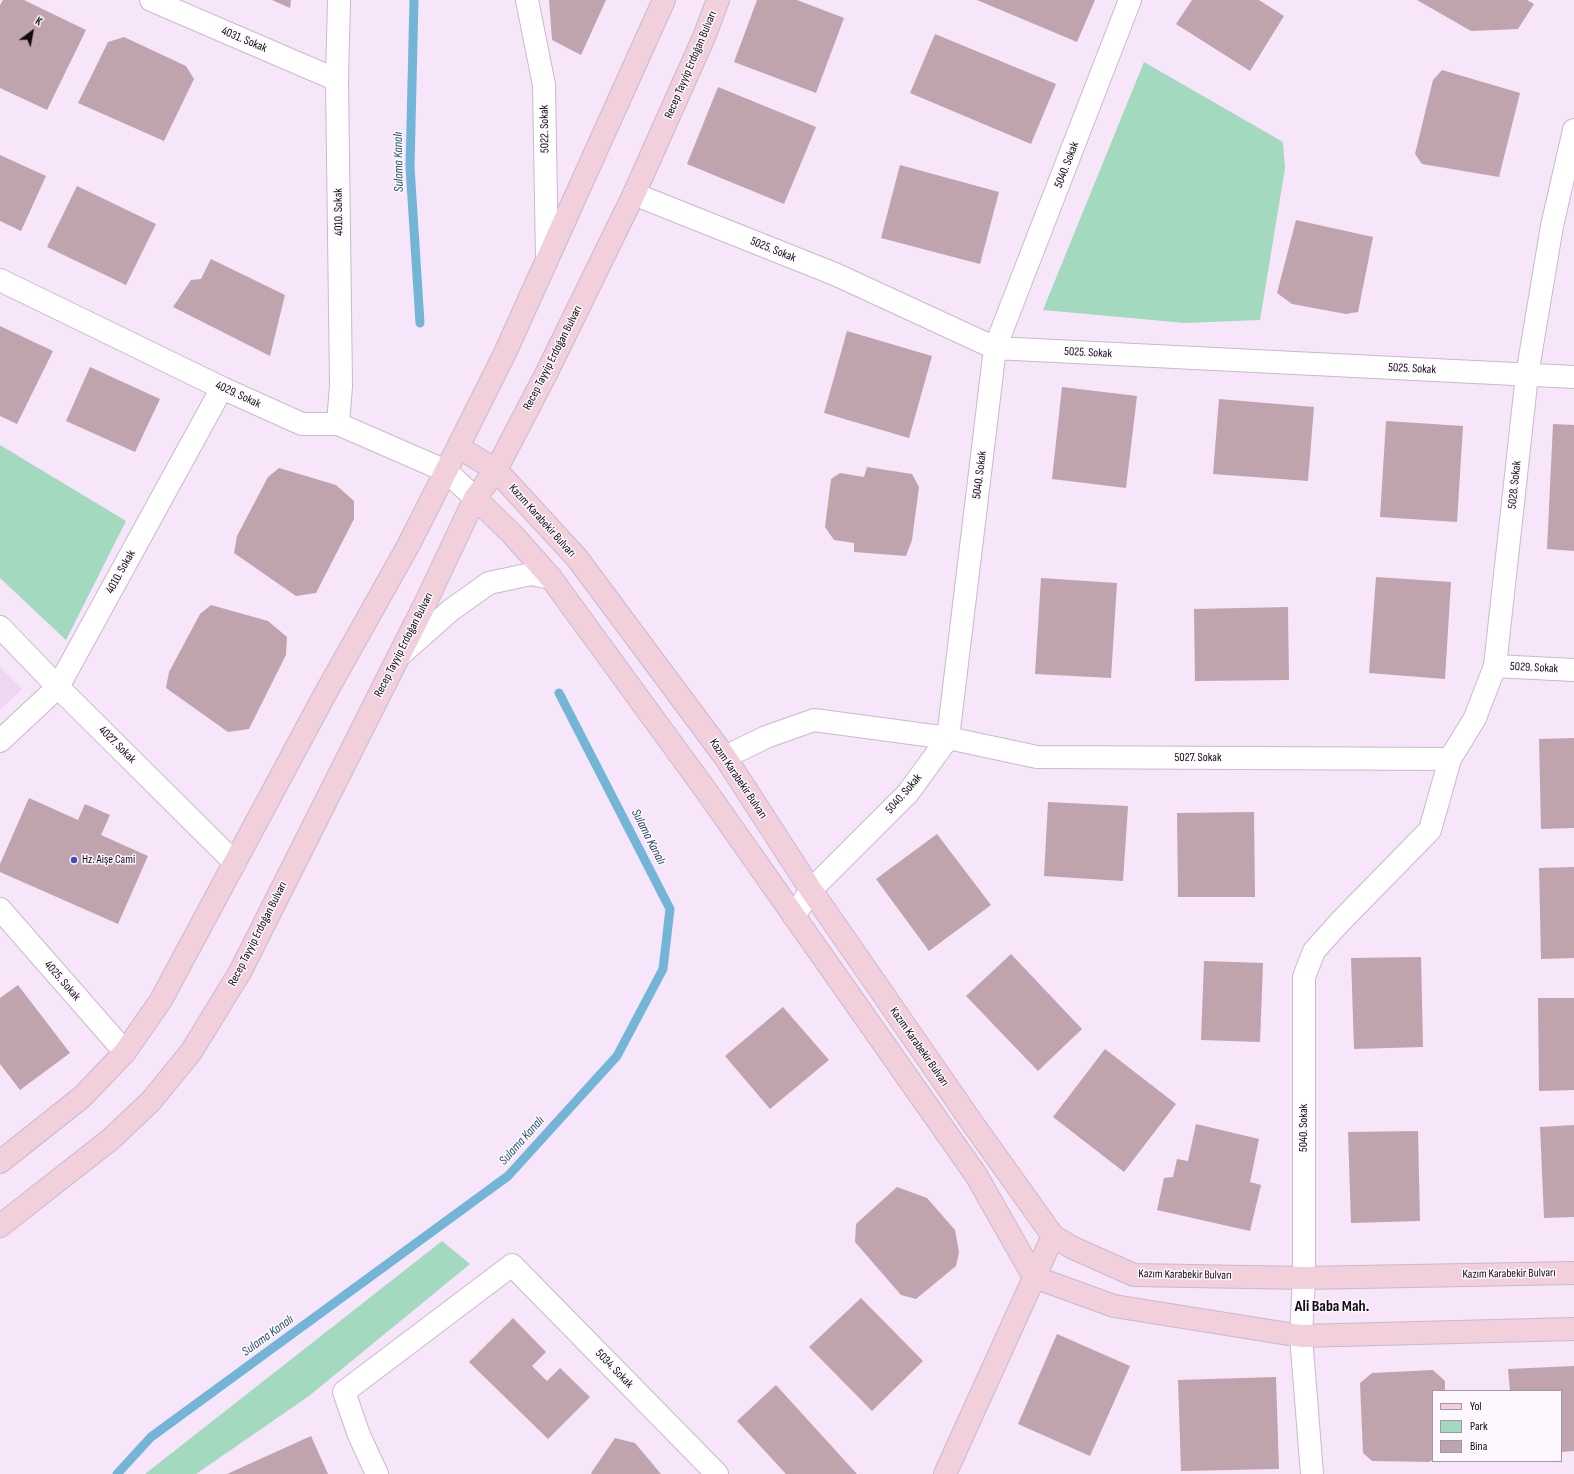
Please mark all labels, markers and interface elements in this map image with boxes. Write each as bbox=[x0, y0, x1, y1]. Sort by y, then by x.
street label: Recep Tayyip Erdoğan Bulvarı bbox=[662, 9, 720, 121]
north arrow bbox=[12, 12, 52, 52]
text: K bbox=[33, 14, 44, 28]
street label: 4031. Sokak bbox=[219, 24, 269, 56]
street label: 5022. Sokak bbox=[537, 105, 553, 153]
water label: Sulama Kanalı bbox=[391, 132, 407, 192]
street label: 5040. Sokak bbox=[1052, 140, 1082, 190]
street label: 4010. Sokak bbox=[331, 188, 347, 236]
street label: 5025. Sokak bbox=[748, 234, 798, 266]
street label: Recep Tayyip Erdoğan Bulvarı bbox=[520, 303, 586, 413]
street label: 5025. Sokak bbox=[1064, 345, 1112, 361]
street label: 5025. Sokak bbox=[1388, 361, 1436, 377]
street label: 4029. Sokak bbox=[213, 378, 263, 412]
street label: 5040. Sokak bbox=[970, 450, 990, 500]
street label: 5028. Sokak bbox=[1505, 460, 1525, 510]
street label: Kazım Karabekir Bulvarı bbox=[505, 482, 579, 560]
street label: 4010. Sokak bbox=[103, 548, 139, 596]
street label: Recep Tayyip Erdoğan Bulvarı bbox=[371, 590, 437, 700]
street label: 5029. Sokak bbox=[1510, 660, 1558, 676]
street label: 4027. Sokak bbox=[95, 723, 139, 767]
street label: Kazım Karabekir Bulvarı bbox=[706, 736, 770, 822]
street label: 5027. Sokak bbox=[1175, 751, 1221, 765]
street label: 5040. Sokak bbox=[883, 771, 925, 817]
water label: Sulama Kanalı bbox=[627, 807, 669, 867]
place label: Hz. Aişe Cami bbox=[82, 853, 135, 867]
marker: Hz. Aişe Cami bbox=[69, 855, 79, 865]
street label: Recep Tayyip Erdoğan Bulvarı bbox=[225, 879, 291, 989]
street label: 4025. Sokak bbox=[41, 958, 83, 1004]
street label: Kazım Karabekir Bulvarı bbox=[886, 1005, 952, 1089]
street label: 5040. Sokak bbox=[1297, 1104, 1311, 1152]
water label: Sulama Kanalı bbox=[496, 1113, 548, 1169]
street label: Kazım Karabekir Bulvarı bbox=[1462, 1266, 1556, 1282]
street label: Kazım Karabekir Bulvarı bbox=[1138, 1267, 1232, 1283]
district label: Ali Baba Mah. bbox=[1295, 1297, 1369, 1317]
water label: Sulama Kanalı bbox=[239, 1312, 297, 1360]
street label: 5034. Sokak bbox=[592, 1347, 636, 1391]
legend bbox=[1432, 1390, 1562, 1462]
text: Yol bbox=[1470, 1399, 1482, 1414]
text: Park bbox=[1470, 1419, 1488, 1434]
text: Bina bbox=[1470, 1439, 1487, 1454]

